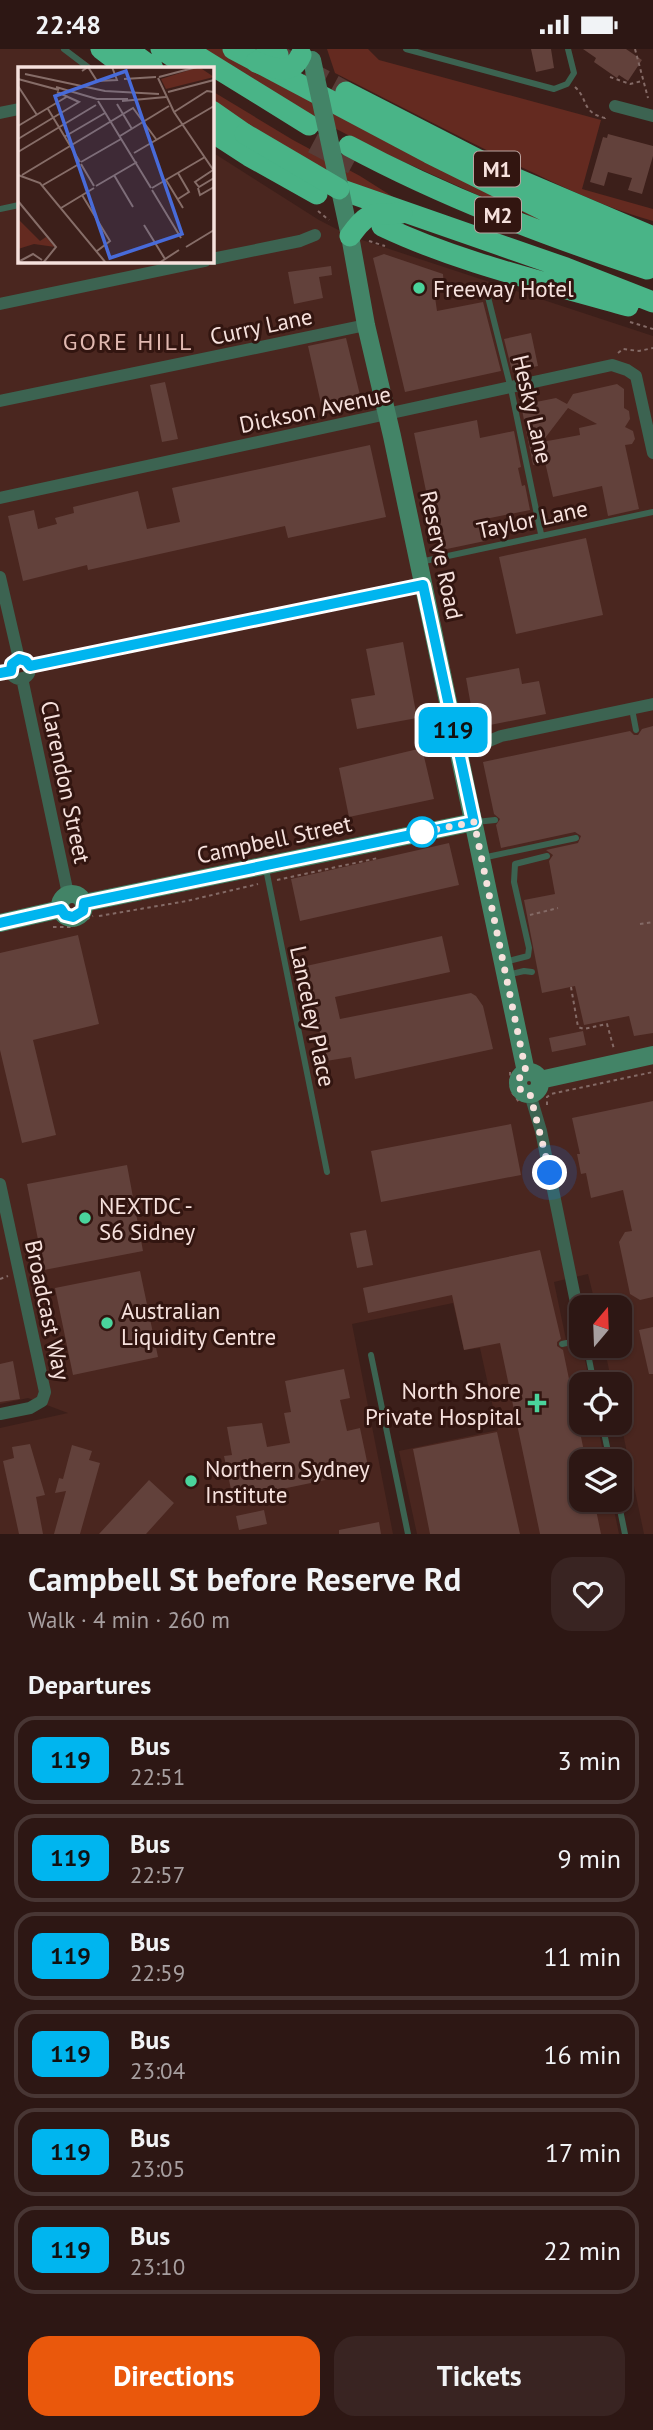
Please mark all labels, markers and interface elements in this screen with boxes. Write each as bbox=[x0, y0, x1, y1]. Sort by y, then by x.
text: 22:48 bbox=[35, 8, 101, 41]
inset map bbox=[18, 67, 214, 263]
road number: M1 bbox=[474, 151, 520, 187]
road number: M2 bbox=[475, 197, 521, 233]
place label: Freeway Hotel bbox=[433, 274, 574, 303]
marker: Freeway Hotel bbox=[411, 280, 427, 296]
street label: Curry Lane bbox=[207, 301, 315, 351]
district label: GORE HILL bbox=[63, 326, 193, 357]
street label: Hesky Lane bbox=[506, 352, 560, 466]
street label: Dickson Avenue bbox=[236, 379, 394, 439]
street label: Reserve Road bbox=[414, 488, 470, 622]
street label: Taylor Lane bbox=[474, 493, 590, 545]
street label: Clarendon Street bbox=[35, 698, 97, 866]
line badge: 119 bbox=[413, 707, 493, 753]
text: 119 bbox=[433, 714, 473, 745]
street label: Campbell Street bbox=[194, 808, 354, 870]
unlabelled marker bbox=[407, 817, 437, 847]
street label: Lanceley Place bbox=[284, 943, 342, 1089]
your location bbox=[532, 1155, 567, 1190]
place label: NEXTDC - S6 Sidney bbox=[99, 1191, 195, 1246]
marker: NEXTDC - S6 Sidney bbox=[77, 1210, 93, 1226]
street label: Broadcast Way bbox=[19, 1237, 77, 1383]
north arrow bbox=[569, 1295, 632, 1358]
map controls bbox=[569, 1295, 632, 1512]
place label: Australian Liquidity Centre bbox=[121, 1296, 276, 1351]
marker: Australian Liquidity Centre bbox=[99, 1315, 115, 1331]
button: locate bbox=[569, 1372, 632, 1435]
place label: North Shore Private Hospital bbox=[365, 1376, 521, 1431]
marker: North Shore Private Hospital bbox=[527, 1393, 547, 1413]
button: layers bbox=[569, 1449, 632, 1512]
place label: Northern Sydney Institute bbox=[205, 1454, 370, 1509]
marker: Northern Sydney Institute bbox=[183, 1473, 199, 1489]
text: Campbell St before Reserve Rd bbox=[28, 1557, 461, 1600]
button: heart bbox=[551, 1557, 625, 1631]
text: Walk · 4 min · 260 m bbox=[28, 1605, 230, 1634]
text: Departures bbox=[28, 1668, 151, 1701]
text: Bus bbox=[130, 1729, 170, 1762]
text: 119 bbox=[50, 1744, 91, 1775]
text: 3 min bbox=[558, 1744, 621, 1777]
text: 22:51 bbox=[130, 1762, 185, 1791]
text: Bus bbox=[130, 1827, 170, 1860]
text: 119 bbox=[50, 1842, 91, 1873]
text: 9 min bbox=[558, 1842, 621, 1875]
text: 22:57 bbox=[130, 1860, 185, 1889]
text: Bus bbox=[130, 1925, 170, 1958]
text: 119 bbox=[50, 1940, 91, 1971]
text: 11 min bbox=[543, 1940, 621, 1973]
text: 22:59 bbox=[130, 1958, 185, 1987]
text: Bus bbox=[130, 2023, 170, 2056]
text: 119 bbox=[50, 2038, 91, 2069]
text: 16 min bbox=[543, 2038, 621, 2071]
text: 23:04 bbox=[130, 2056, 185, 2085]
text: Bus bbox=[130, 2121, 170, 2154]
text: 119 bbox=[50, 2136, 91, 2167]
text: 17 min bbox=[545, 2136, 621, 2169]
text: 23:05 bbox=[130, 2154, 185, 2183]
text: Bus bbox=[130, 2219, 170, 2252]
text: 119 bbox=[50, 2234, 91, 2265]
text: 22 min bbox=[543, 2234, 621, 2267]
text: 23:10 bbox=[130, 2252, 185, 2281]
button: Directions bbox=[28, 2336, 320, 2416]
button: Tickets bbox=[334, 2336, 625, 2416]

